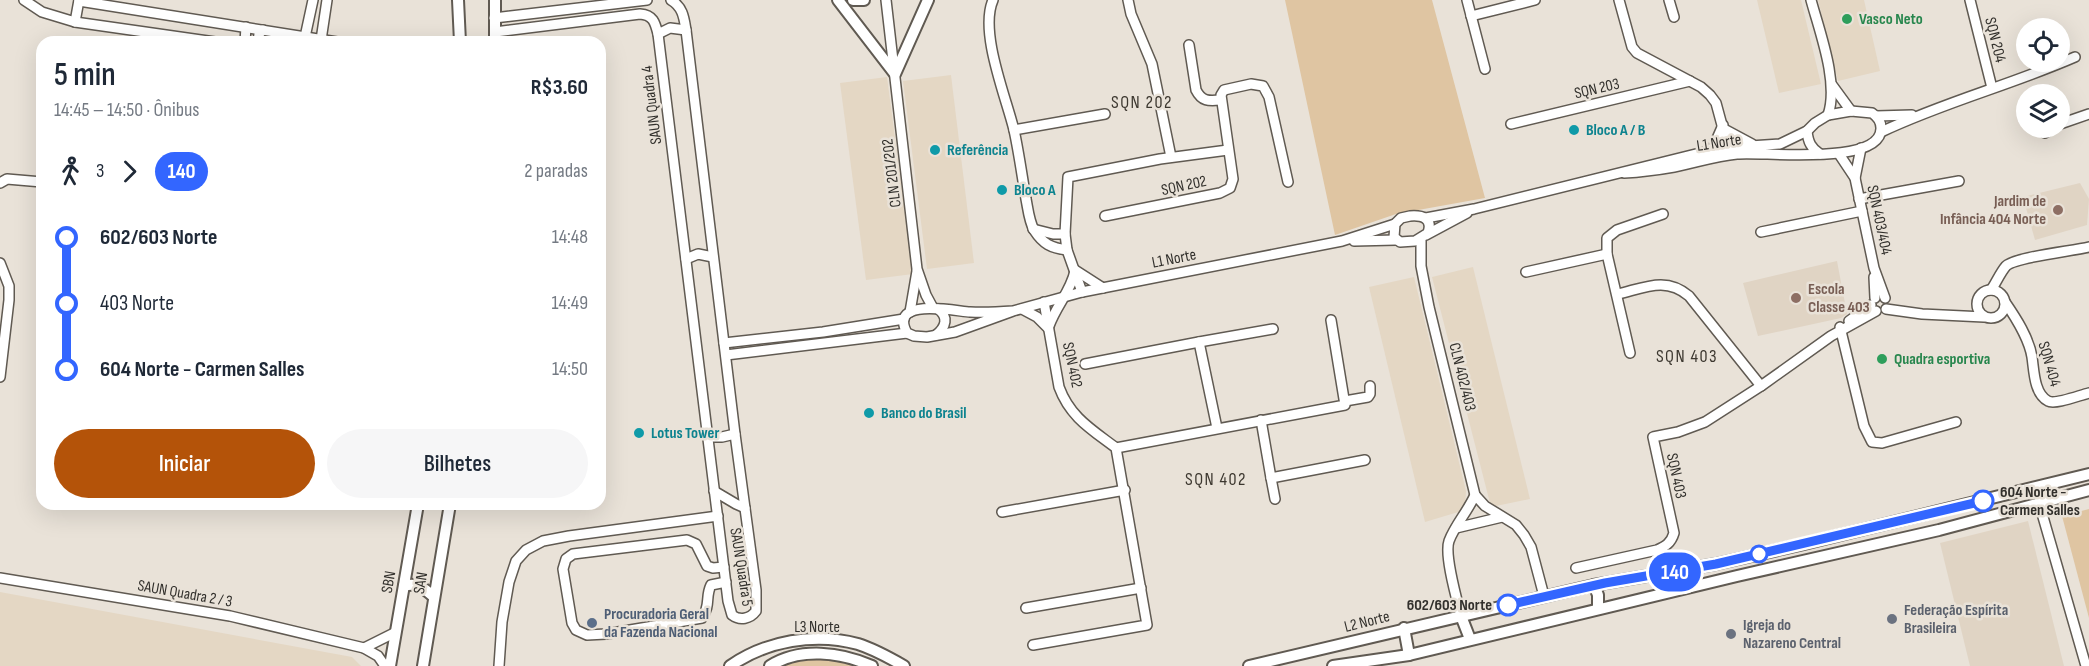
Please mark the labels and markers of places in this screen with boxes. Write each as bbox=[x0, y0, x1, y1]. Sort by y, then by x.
place label: Vasco Neto bbox=[1859, 10, 1923, 29]
marker: Vasco Neto bbox=[1840, 12, 1854, 26]
place label: Bloco A / B bbox=[1586, 121, 1646, 140]
marker: Bloco A / B bbox=[1567, 123, 1581, 137]
place label: Referência bbox=[947, 141, 1008, 160]
marker: Referência bbox=[928, 143, 942, 157]
place label: Bloco A bbox=[1014, 181, 1056, 200]
marker: Bloco A bbox=[995, 183, 1009, 197]
place label: Jardim de Infância 404 Norte bbox=[1940, 192, 2046, 229]
marker: Jardim de Infância 404 Norte bbox=[2051, 203, 2065, 217]
place label: Escola Classe 403 bbox=[1808, 280, 1870, 317]
marker: Escola Classe 403 bbox=[1789, 291, 1803, 305]
place label: Quadra esportiva bbox=[1894, 350, 1990, 369]
marker: Quadra esportiva bbox=[1875, 352, 1889, 366]
place label: Banco do Brasil bbox=[881, 404, 967, 423]
marker: Banco do Brasil bbox=[862, 406, 876, 420]
place label: Lotus Tower bbox=[651, 424, 719, 443]
marker: Lotus Tower bbox=[632, 426, 646, 440]
place label: 604 Norte - Carmen Salles bbox=[2000, 483, 2080, 520]
marker: 604 Norte - Carmen Salles bbox=[1972, 490, 1994, 512]
unlabelled marker bbox=[1750, 545, 1768, 563]
marker: 602/603 Norte bbox=[1497, 594, 1519, 616]
place label: 602/603 Norte bbox=[1407, 596, 1492, 615]
place label: Federação Espírita Brasileira bbox=[1904, 601, 2008, 638]
place label: Procuradoria Geral da Fazenda Nacional bbox=[604, 605, 718, 642]
marker: Federação Espírita Brasileira bbox=[1885, 612, 1899, 626]
marker: Procuradoria Geral da Fazenda Nacional bbox=[585, 616, 599, 630]
place label: Igreja do Nazareno Central bbox=[1743, 616, 1841, 653]
marker: Igreja do Nazareno Central bbox=[1724, 627, 1738, 641]

